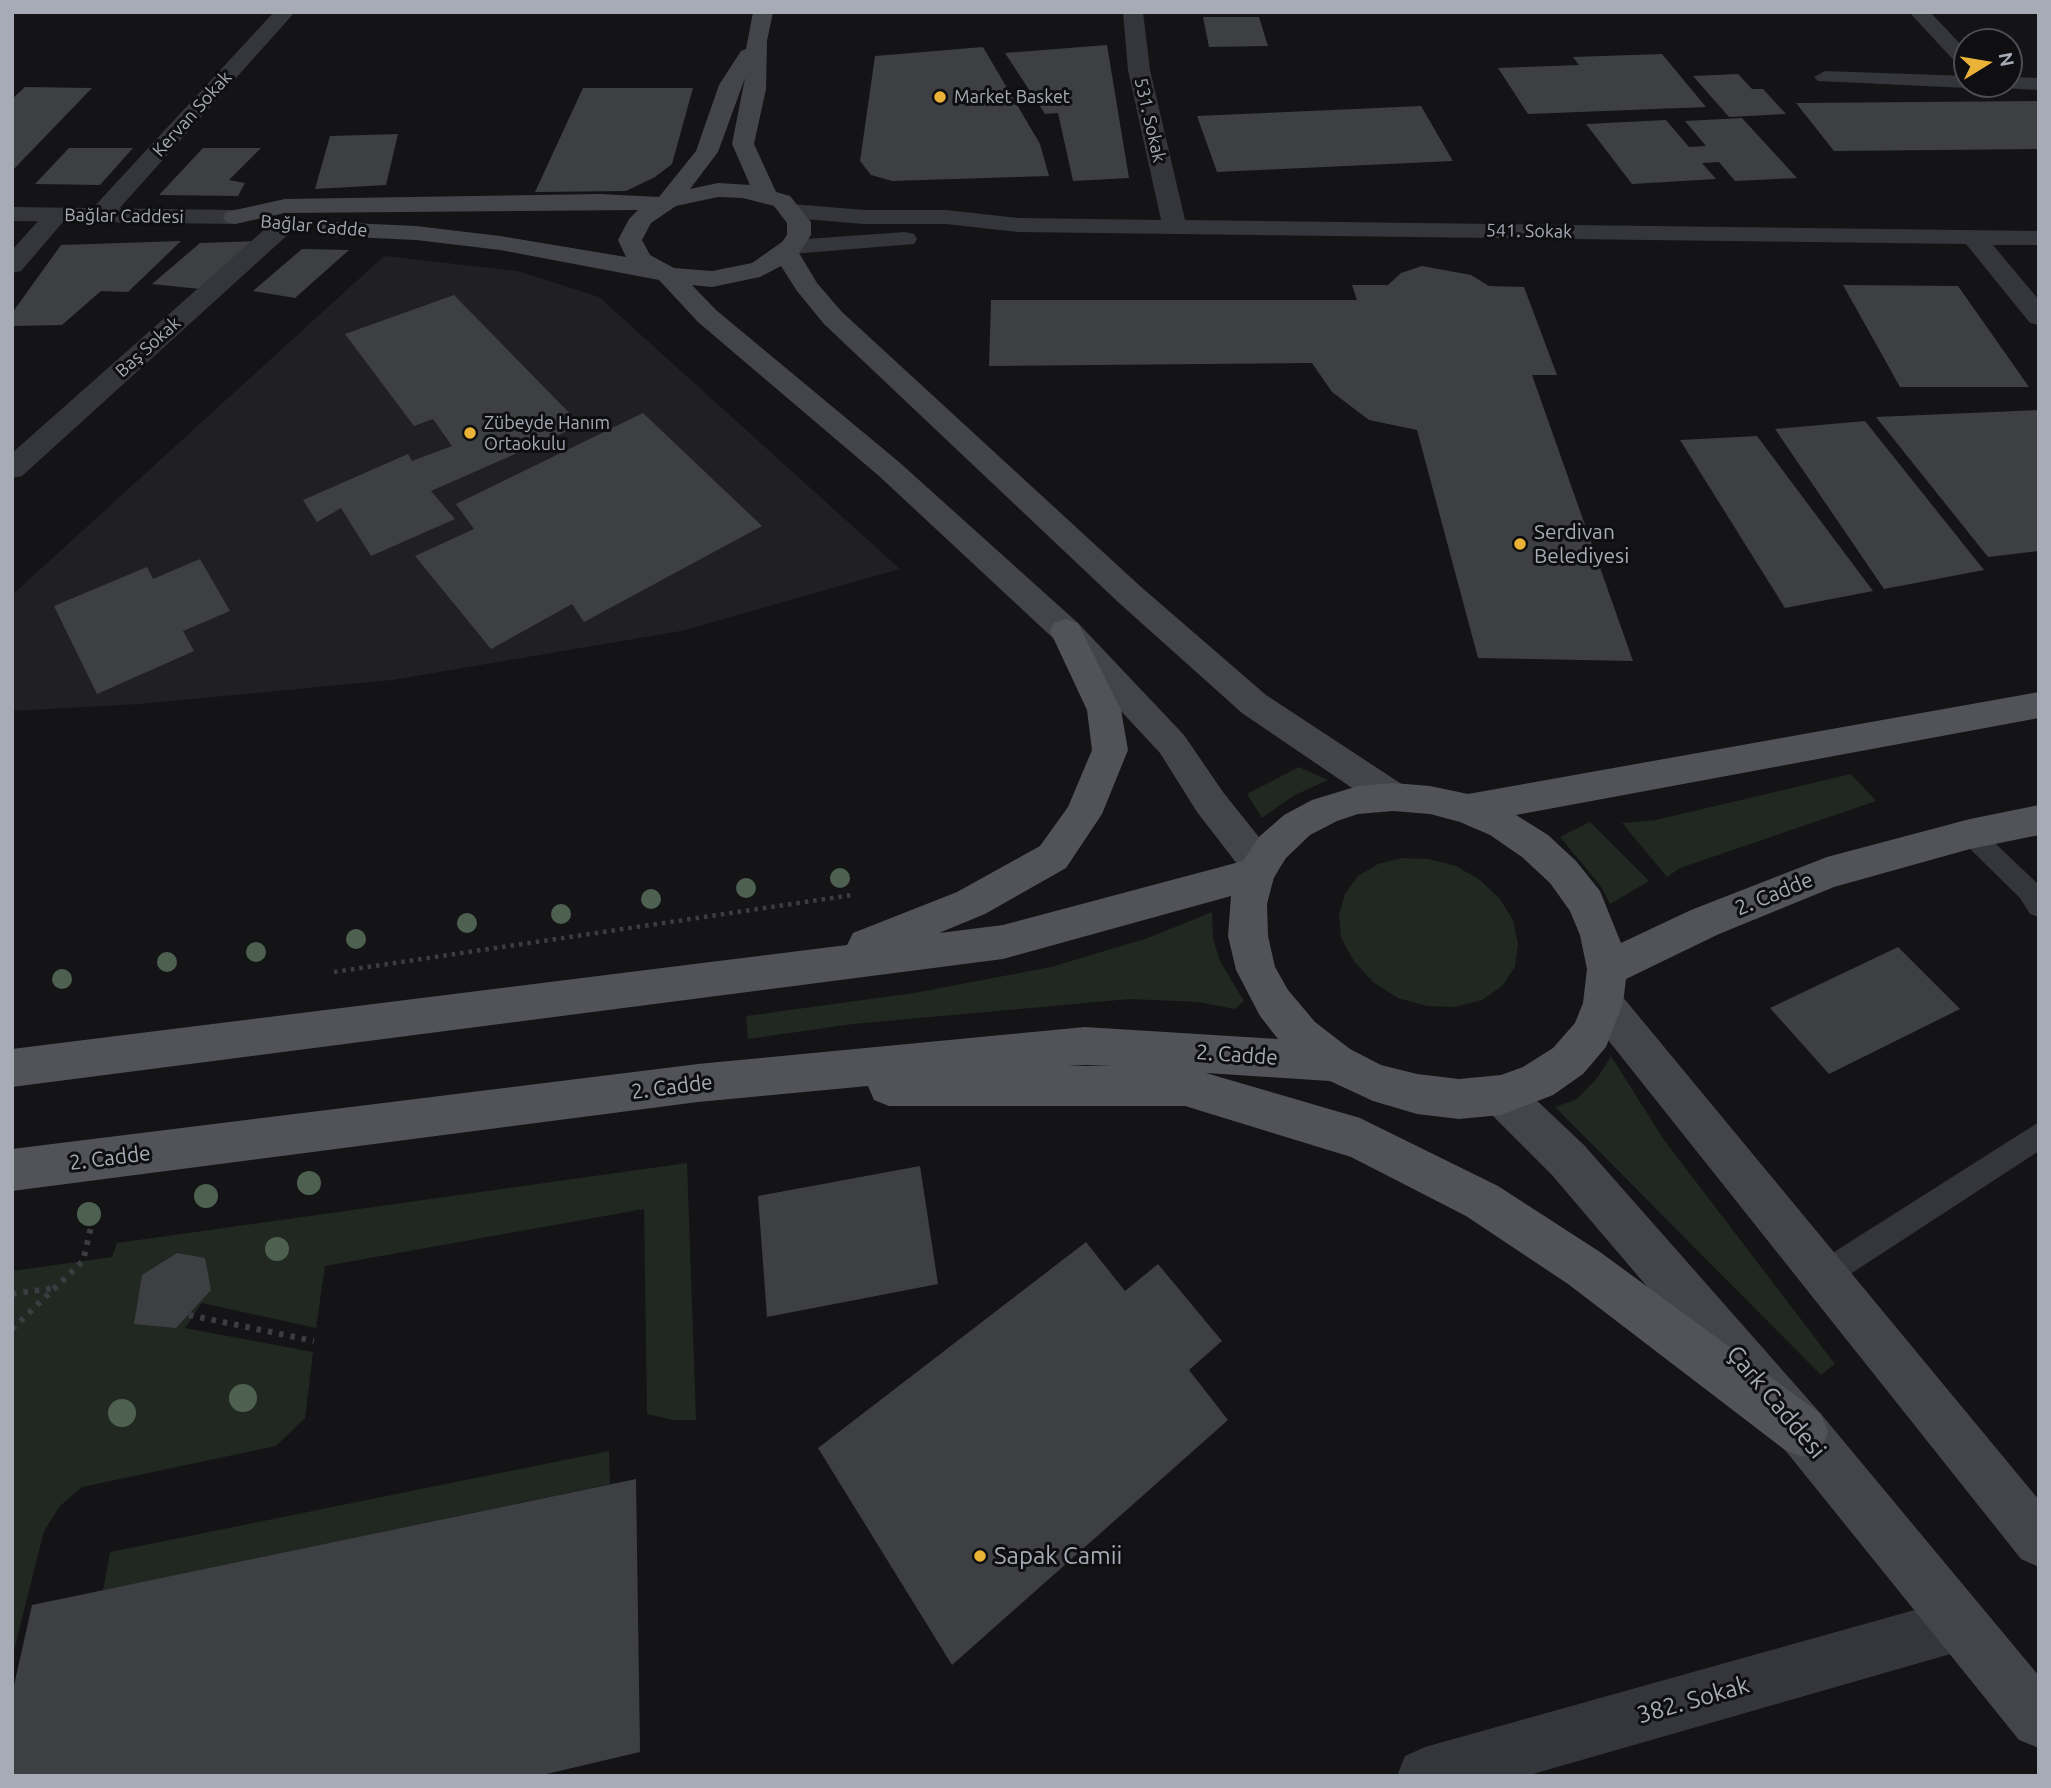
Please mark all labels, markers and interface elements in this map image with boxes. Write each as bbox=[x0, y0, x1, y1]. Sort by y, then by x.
north arrow bbox=[1953, 28, 2023, 98]
text: N bbox=[1994, 50, 2019, 68]
street label: Kervan Sokak bbox=[148, 67, 236, 161]
street label: 531. Sokak bbox=[1130, 75, 1170, 165]
place label: Market Basket bbox=[954, 86, 1070, 108]
marker: Market Basket bbox=[932, 89, 948, 105]
street label: Bağlar Caddesi bbox=[64, 204, 184, 228]
street label: Bağlar Cadde bbox=[260, 211, 368, 241]
street label: 541. Sokak bbox=[1486, 219, 1572, 243]
street label: Baş Sokak bbox=[111, 312, 185, 382]
place label: Zübeyde Hanım Ortaokulu bbox=[484, 412, 610, 454]
marker: Zübeyde Hanım Ortaokulu bbox=[462, 425, 478, 441]
place label: Serdivan Belediyesi bbox=[1534, 519, 1629, 569]
marker: Serdivan Belediyesi bbox=[1512, 536, 1528, 552]
street label: 2. Cadde bbox=[1731, 867, 1817, 921]
street label: 2. Cadde bbox=[1195, 1040, 1279, 1070]
street label: 2. Cadde bbox=[630, 1070, 714, 1104]
street label: 2. Cadde bbox=[68, 1141, 152, 1175]
street label: Çark Caddesi bbox=[1720, 1340, 1832, 1464]
place label: Sapak Camii bbox=[994, 1542, 1122, 1570]
marker: Sapak Camii bbox=[972, 1548, 988, 1564]
street label: 382. Sokak bbox=[1634, 1670, 1752, 1730]

